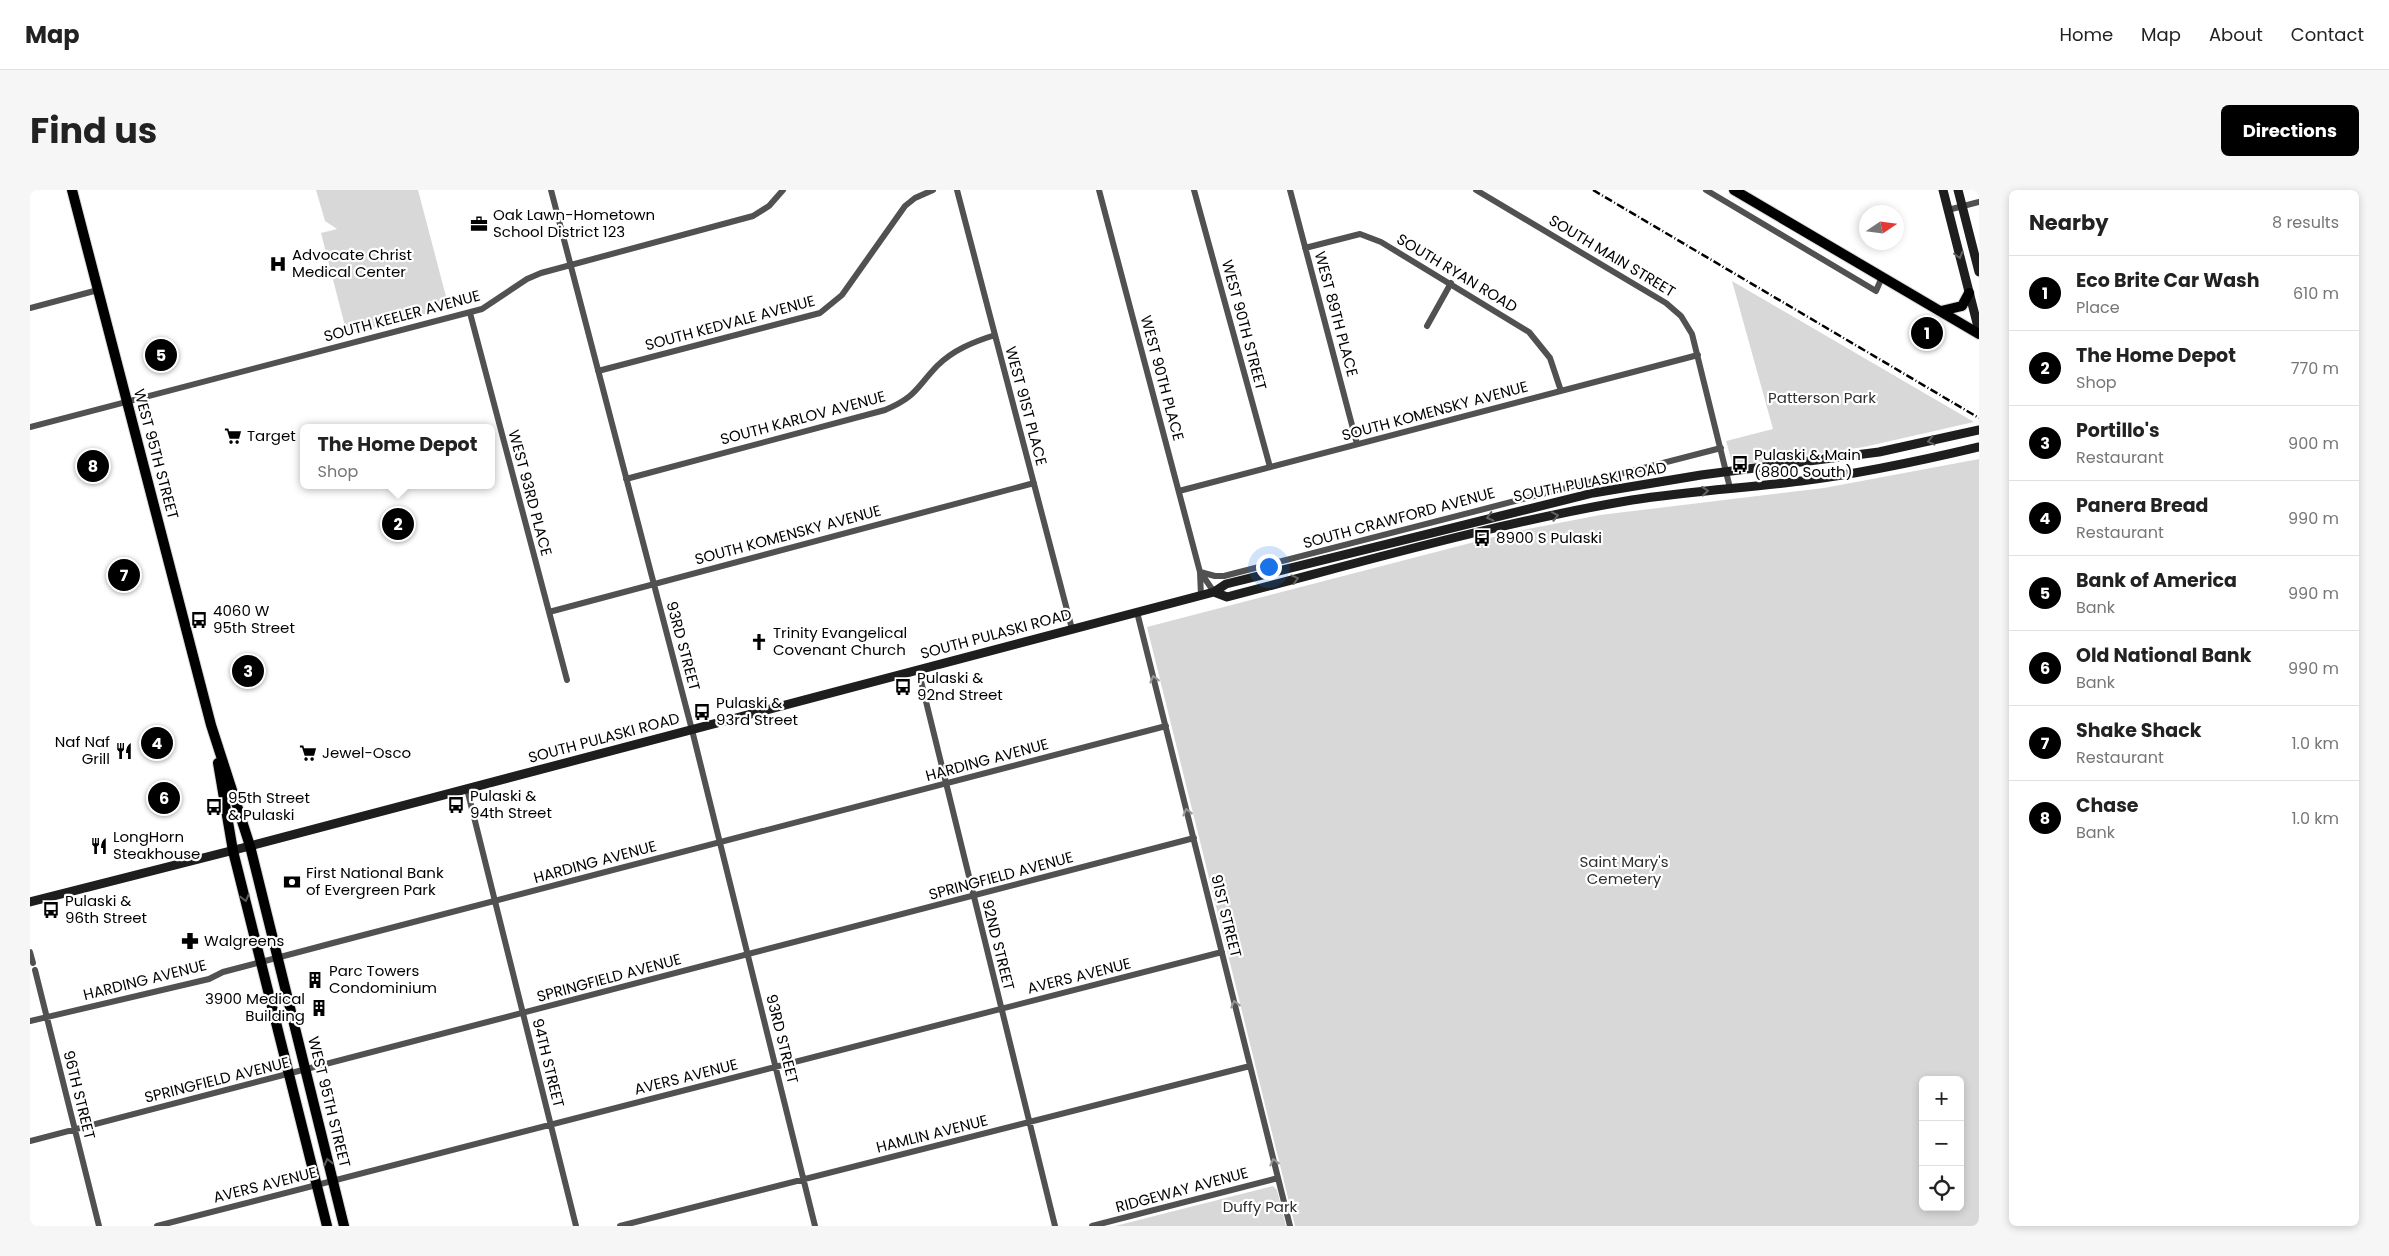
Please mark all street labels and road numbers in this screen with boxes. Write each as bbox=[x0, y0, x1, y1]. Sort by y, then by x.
street label: SOUTH MAIN STREET bbox=[1545, 209, 1679, 302]
street label: SOUTH RYAN ROAD bbox=[1393, 228, 1522, 317]
street label: WEST 89TH PLACE bbox=[1310, 249, 1363, 379]
street label: WEST 90TH STREET bbox=[1217, 257, 1272, 392]
street label: SOUTH KEELER AVENUE bbox=[321, 285, 482, 347]
street label: SOUTH KEDVALE AVENUE bbox=[643, 290, 817, 355]
street label: WEST 90TH PLACE bbox=[1136, 313, 1189, 443]
street label: WEST 91ST PLACE bbox=[1000, 344, 1053, 468]
street label: SOUTH KOMENSKY AVENUE bbox=[1339, 376, 1530, 446]
street label: SOUTH KARLOV AVENUE bbox=[718, 385, 888, 450]
street label: WEST 95TH STREET bbox=[129, 386, 184, 521]
street label: WEST 93RD PLACE bbox=[504, 427, 557, 558]
street label: SOUTH PULASKI ROAD bbox=[1511, 456, 1668, 507]
street label: SOUTH CRAWFORD AVENUE bbox=[1300, 482, 1497, 553]
street label: SOUTH KOMENSKY AVENUE bbox=[692, 500, 883, 570]
street label: 93RD STREET bbox=[661, 599, 705, 693]
street label: SOUTH PULASKI ROAD bbox=[918, 603, 1074, 664]
street label: SOUTH PULASKI ROAD bbox=[526, 707, 682, 768]
street label: HARDING AVENUE bbox=[923, 733, 1051, 786]
street label: HARDING AVENUE bbox=[531, 835, 659, 888]
street label: SPRINGFIELD AVENUE bbox=[926, 846, 1075, 905]
street label: 91ST STREET bbox=[1206, 872, 1247, 960]
street label: 92ND STREET bbox=[977, 897, 1020, 992]
street label: SPRINGFIELD AVENUE bbox=[534, 948, 683, 1007]
street label: AVERS AVENUE bbox=[1025, 952, 1133, 999]
street label: HARDING AVENUE bbox=[81, 954, 209, 1005]
street label: 93RD STREET bbox=[761, 992, 804, 1086]
street label: 94TH STREET bbox=[527, 1016, 570, 1110]
street label: WEST 95TH STREET bbox=[303, 1034, 356, 1170]
street label: 96TH STREET bbox=[58, 1048, 101, 1142]
street label: SPRINGFIELD AVENUE bbox=[142, 1051, 292, 1108]
street label: AVERS AVENUE bbox=[632, 1053, 740, 1100]
street label: HAMLIN AVENUE bbox=[874, 1109, 990, 1158]
street label: AVERS AVENUE bbox=[211, 1161, 319, 1208]
street label: RIDGEWAY AVENUE bbox=[1113, 1162, 1251, 1217]

